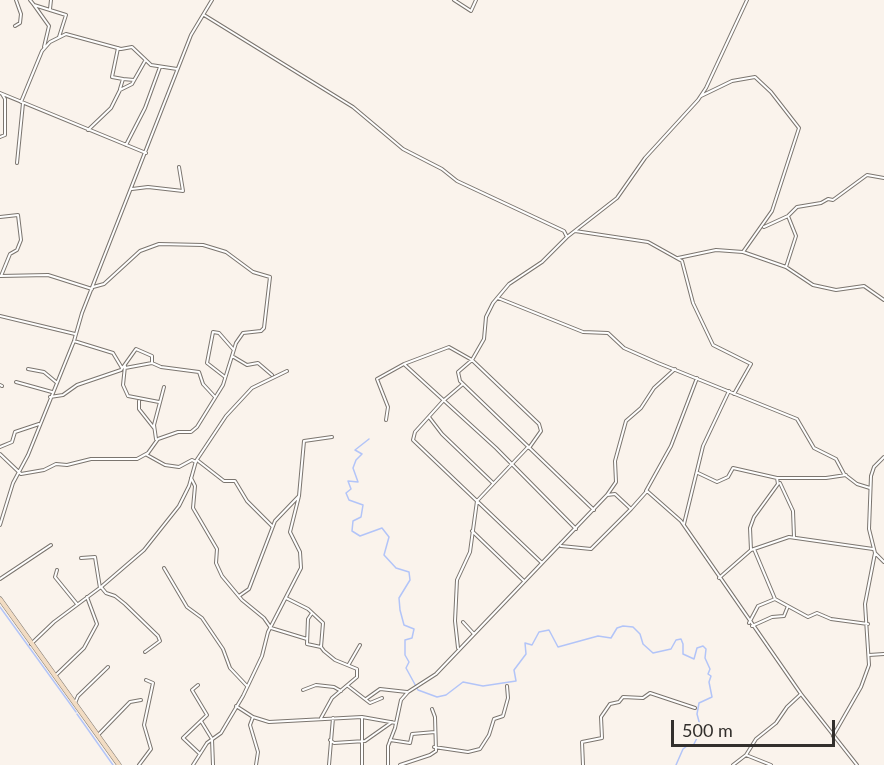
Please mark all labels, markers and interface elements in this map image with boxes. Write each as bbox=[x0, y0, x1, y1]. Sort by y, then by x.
scale bar bbox=[674, 708, 838, 746]
text: 500 m bbox=[682, 719, 733, 741]

